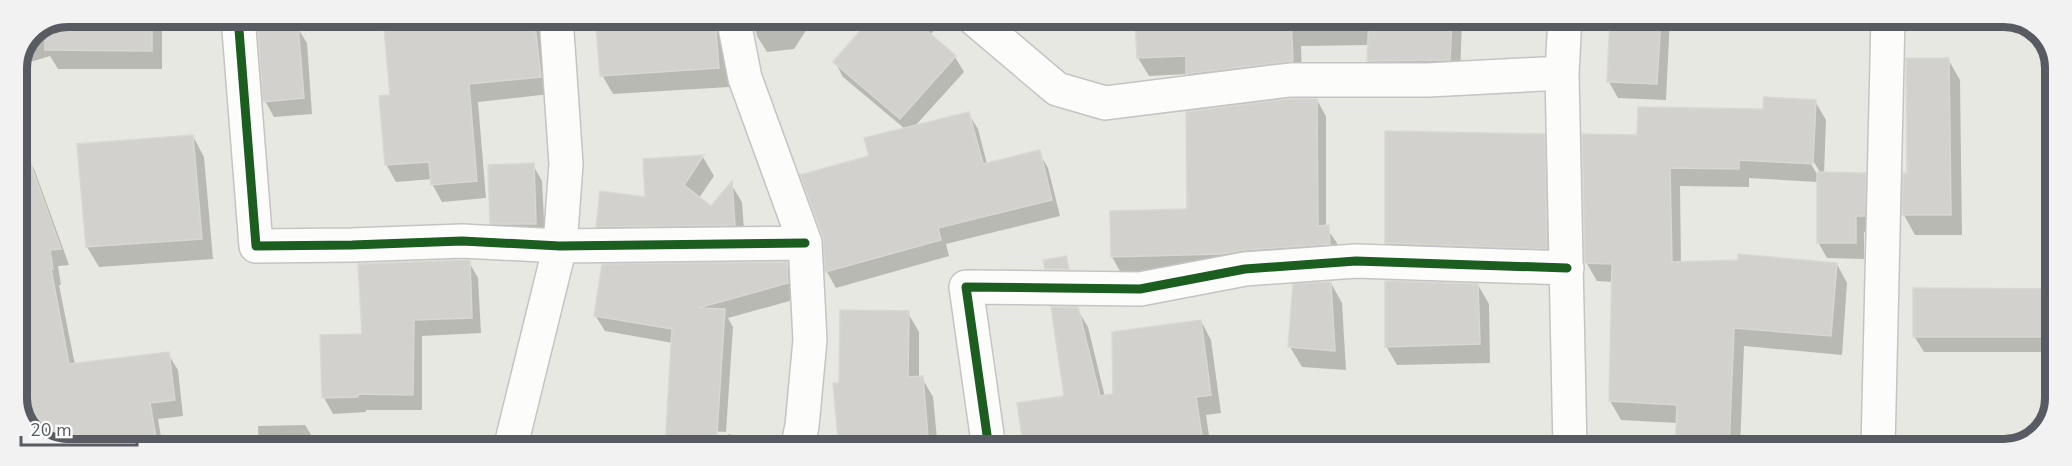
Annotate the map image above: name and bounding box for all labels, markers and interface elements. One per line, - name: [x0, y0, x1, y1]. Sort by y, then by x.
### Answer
- scale bar: [21, 409, 136, 447]
- text: 20 m: [30, 418, 72, 442]

